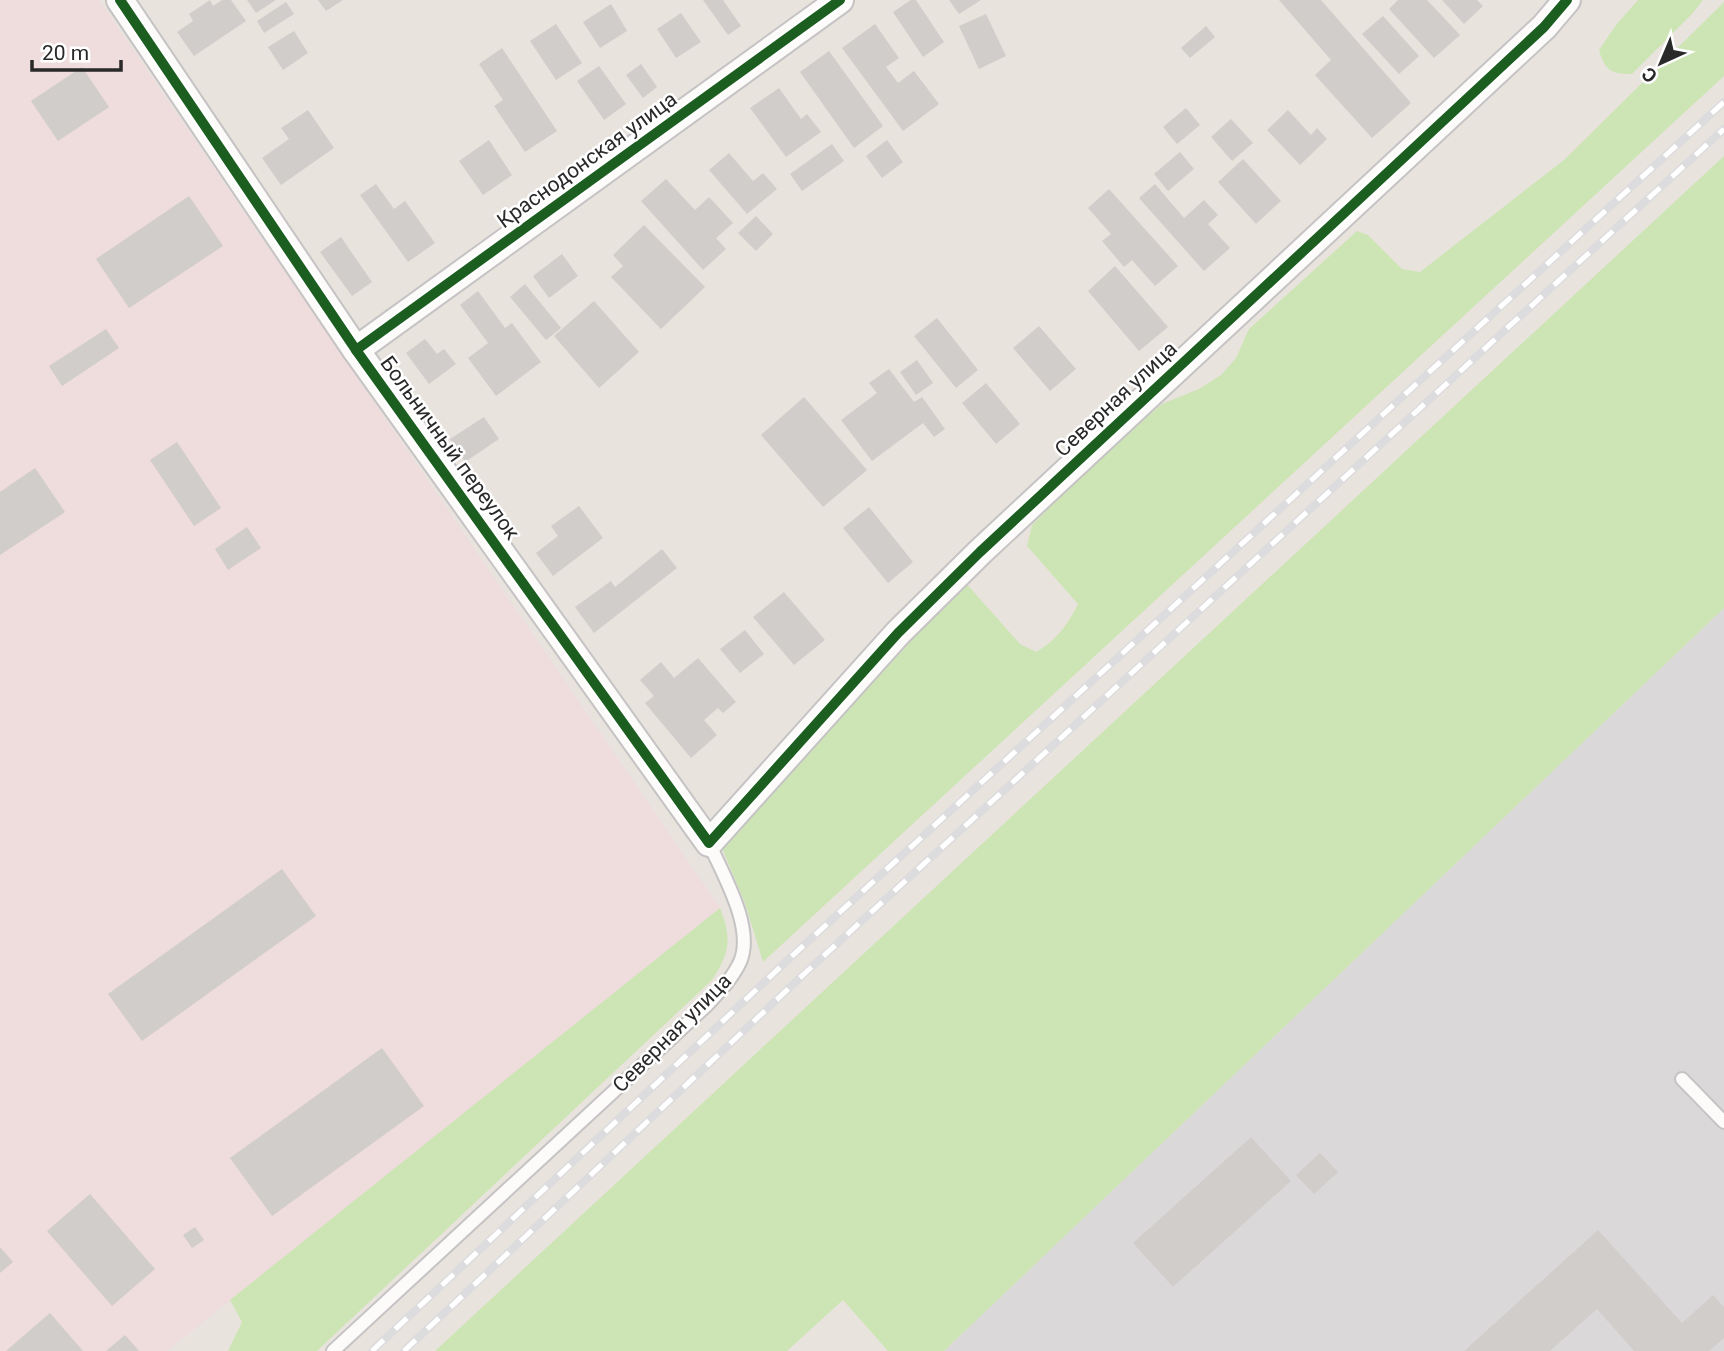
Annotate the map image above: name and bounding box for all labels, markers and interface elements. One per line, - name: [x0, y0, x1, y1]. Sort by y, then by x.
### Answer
- scale bar: [32, 28, 121, 72]
- north arrow: [1626, 28, 1696, 98]
- text: 20 m: [42, 41, 89, 65]
- text: С: [1637, 62, 1662, 87]
- street label: Краснодонская улица: [493, 87, 681, 233]
- street label: Северная улица: [1050, 336, 1182, 462]
- street label: Больничный переулок: [375, 352, 525, 545]
- street label: Северная улица: [608, 969, 736, 1097]

